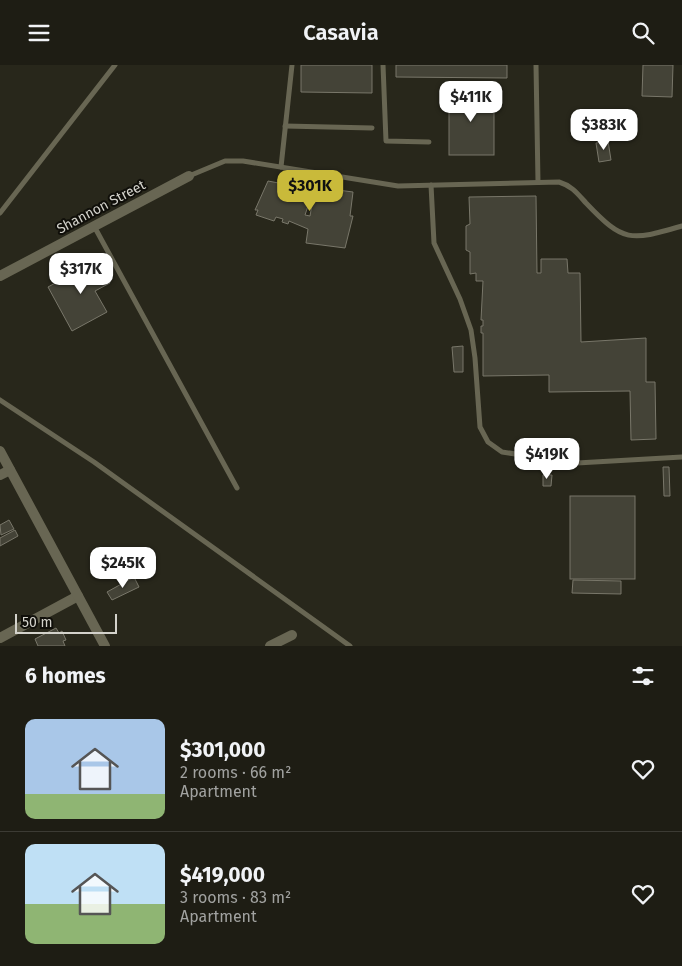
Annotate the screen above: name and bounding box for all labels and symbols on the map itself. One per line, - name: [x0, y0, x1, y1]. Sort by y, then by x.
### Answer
- pin: $411K: [436, 80, 506, 123]
- pin: $383K: [569, 109, 639, 151]
- pin: $301K: [275, 169, 345, 212]
- street label: Shannon Street: [54, 176, 149, 237]
- pin: $317K: [46, 253, 116, 295]
- pin: $419K: [512, 437, 582, 480]
- pin: $245K: [88, 547, 158, 589]
- scale bar: [15, 611, 118, 634]

